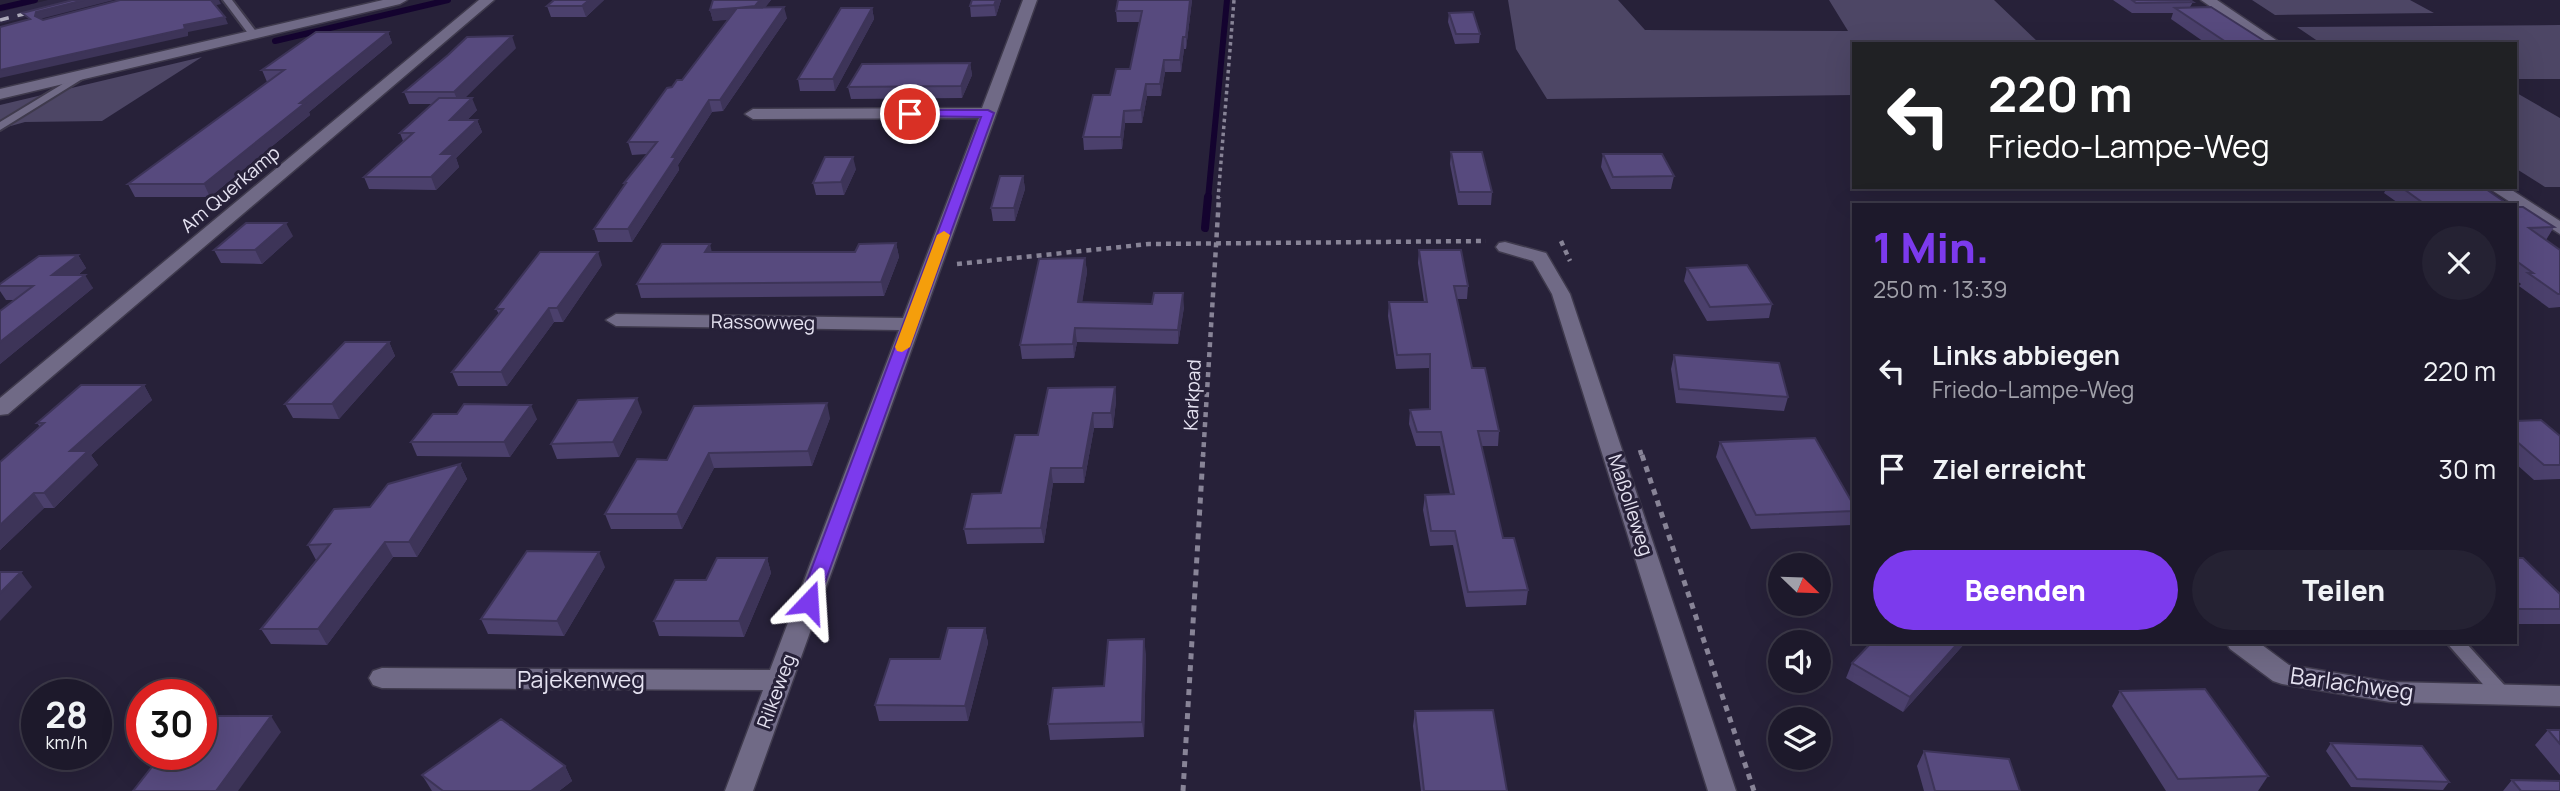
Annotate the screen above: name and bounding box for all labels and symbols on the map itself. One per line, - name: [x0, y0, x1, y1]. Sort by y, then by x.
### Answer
- pin: [880, 84, 940, 144]
- street label: Am Querkamp: [175, 140, 285, 238]
- street label: Rassowweg: [711, 308, 815, 336]
- street label: Karkpad: [1177, 359, 1207, 431]
- street label: Maßolleweg: [1602, 451, 1660, 559]
- north arrow: [1768, 553, 1830, 616]
- position arrow: [772, 565, 846, 639]
- street label: Rilkeweg: [751, 650, 801, 732]
- street label: Barlachweg: [2288, 659, 2416, 707]
- street label: Pajekenweg: [517, 663, 645, 695]
- speed limit sign: 30: [126, 679, 217, 770]

